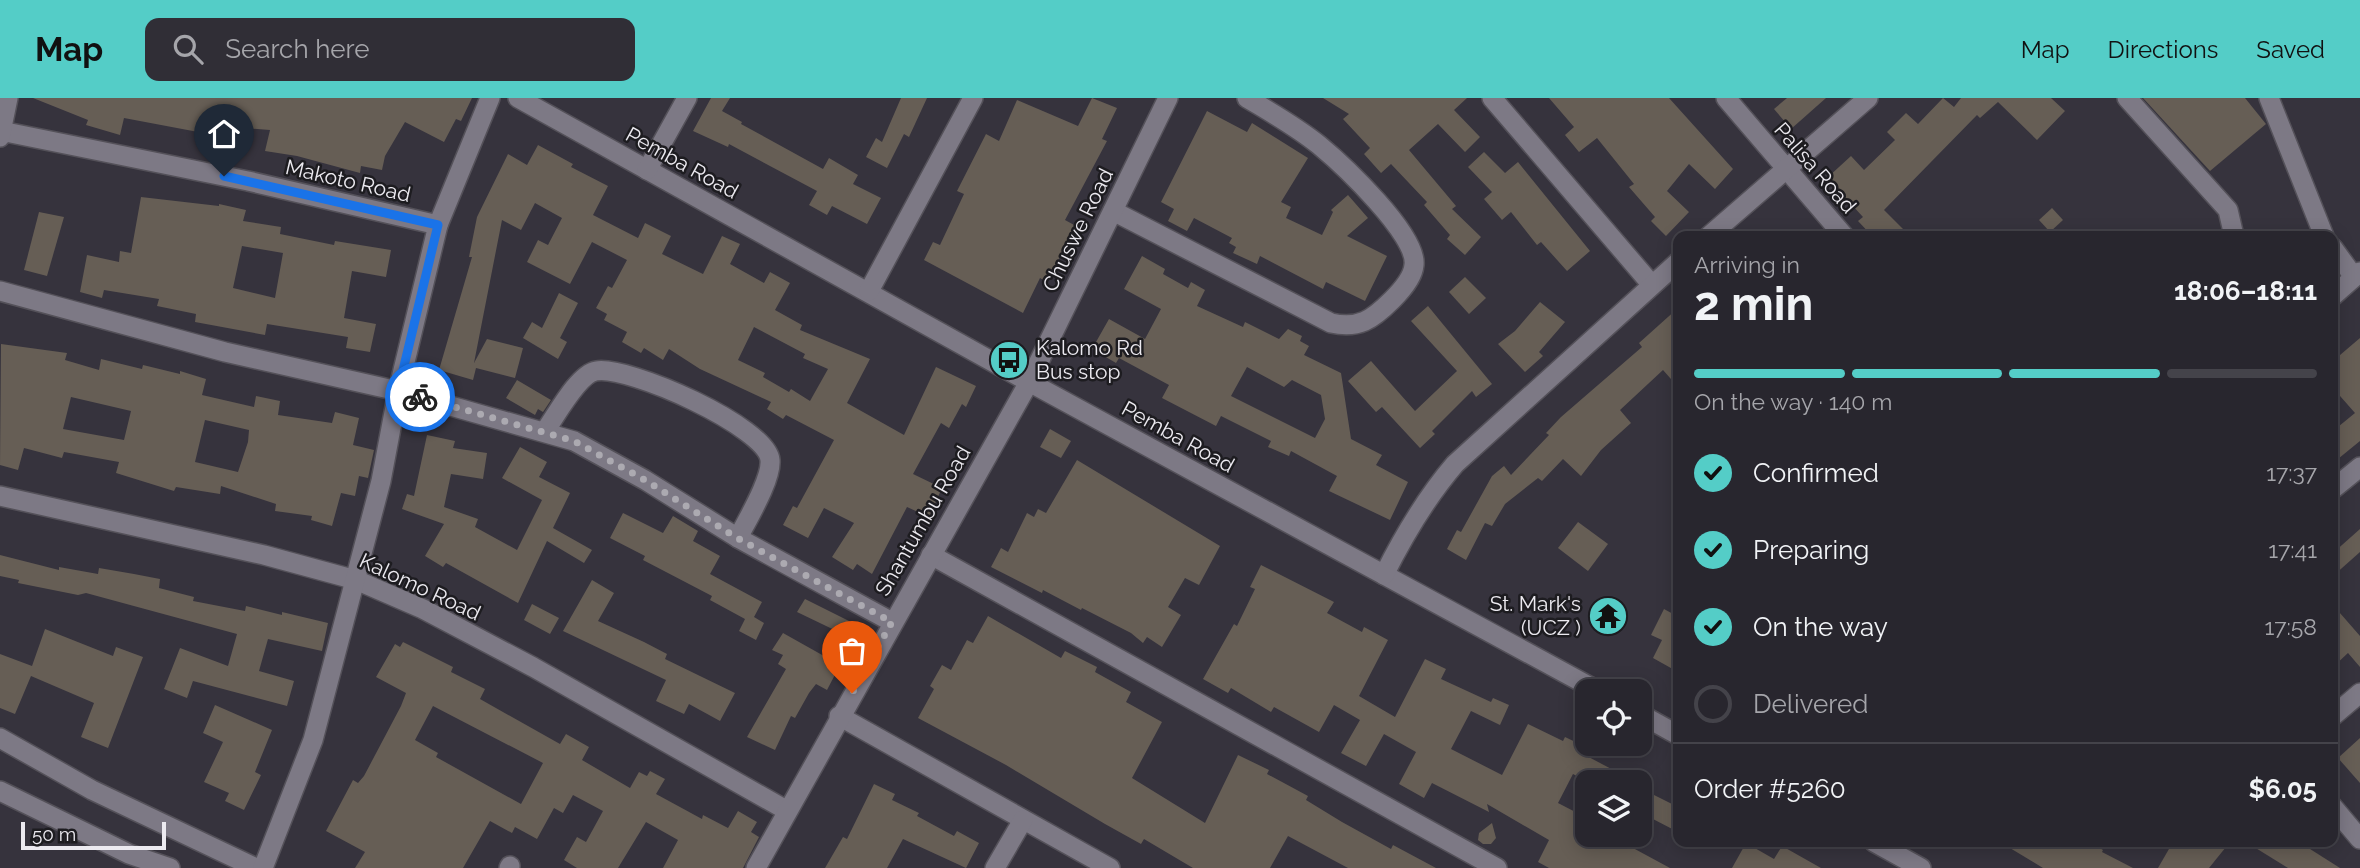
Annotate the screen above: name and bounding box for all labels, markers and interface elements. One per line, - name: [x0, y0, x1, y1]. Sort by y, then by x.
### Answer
- search box: [145, 18, 635, 81]
- text: Map: [35, 30, 103, 69]
- icon: search: [169, 30, 207, 68]
- text: Search here: [225, 34, 370, 64]
- text: Map: [2021, 35, 2070, 64]
- text: Directions: [2108, 35, 2218, 64]
- text: Saved: [2256, 35, 2325, 64]
- pin: [194, 104, 254, 176]
- icon: home: [205, 115, 243, 153]
- street label: Palisa Road: [1769, 117, 1862, 218]
- street label: Pemba Road: [622, 121, 743, 204]
- street label: Makoto Road: [283, 154, 413, 207]
- street label: Chuswe Road: [1037, 164, 1118, 295]
- text: Arriving in: [1694, 251, 1800, 278]
- text: 18:06–18:11: [2174, 276, 2317, 306]
- text: 2 min: [1694, 277, 1813, 331]
- place label: Kalomo Rd Bus stop: [1036, 335, 1143, 384]
- bus stop icon: Kalomo Rd Bus stop: [988, 339, 1030, 381]
- courier: [385, 362, 455, 432]
- icon: bike: [401, 378, 439, 416]
- text: On the way · 140 m: [1694, 388, 1892, 415]
- street label: Pemba Road: [1118, 395, 1239, 478]
- street label: Shantumbu Road: [870, 442, 976, 600]
- icon: check: [1694, 454, 1732, 492]
- text: Confirmed: [1753, 458, 1879, 488]
- text: 17:37: [2266, 459, 2317, 486]
- icon: check: [1694, 531, 1732, 569]
- text: Preparing: [1753, 535, 1869, 565]
- text: 17:41: [2268, 536, 2317, 563]
- street label: Kalomo Road: [356, 548, 485, 625]
- place label: St. Mark's (UCZ ): [1490, 591, 1581, 640]
- temple icon: St. Mark's (UCZ ): [1587, 595, 1629, 637]
- icon: check: [1694, 608, 1732, 646]
- text: On the way: [1753, 612, 1888, 642]
- text: 17:58: [2264, 613, 2317, 640]
- pin: [822, 621, 882, 693]
- icon: bag: [833, 632, 871, 670]
- map controls: [1575, 679, 1652, 847]
- button: locate: [1575, 679, 1652, 756]
- text: Delivered: [1753, 689, 1868, 719]
- button: layers: [1575, 770, 1652, 847]
- text: Order #5260: [1694, 774, 1846, 804]
- text: $6.05: [2249, 774, 2317, 804]
- scale bar: [21, 819, 166, 851]
- text: 50 m: [32, 823, 76, 845]

